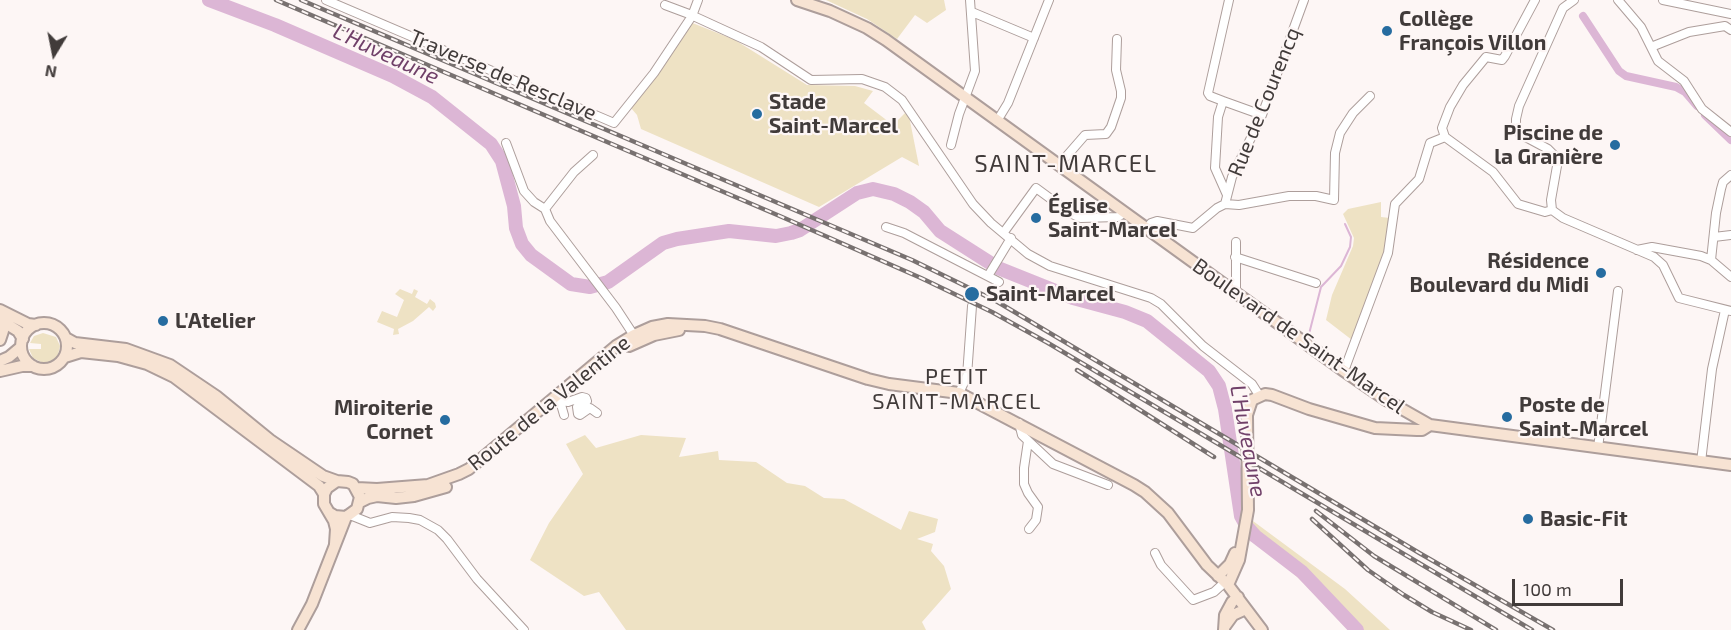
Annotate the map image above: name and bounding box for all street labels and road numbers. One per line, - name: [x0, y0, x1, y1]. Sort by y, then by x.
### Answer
- street label: Traverse de Resclave: [406, 24, 600, 126]
- street label: Rue de Courencq: [1223, 24, 1305, 180]
- street label: Boulevard de Saint-Marcel: [1188, 253, 1410, 419]
- street label: Route de la Valentine: [463, 330, 635, 476]

